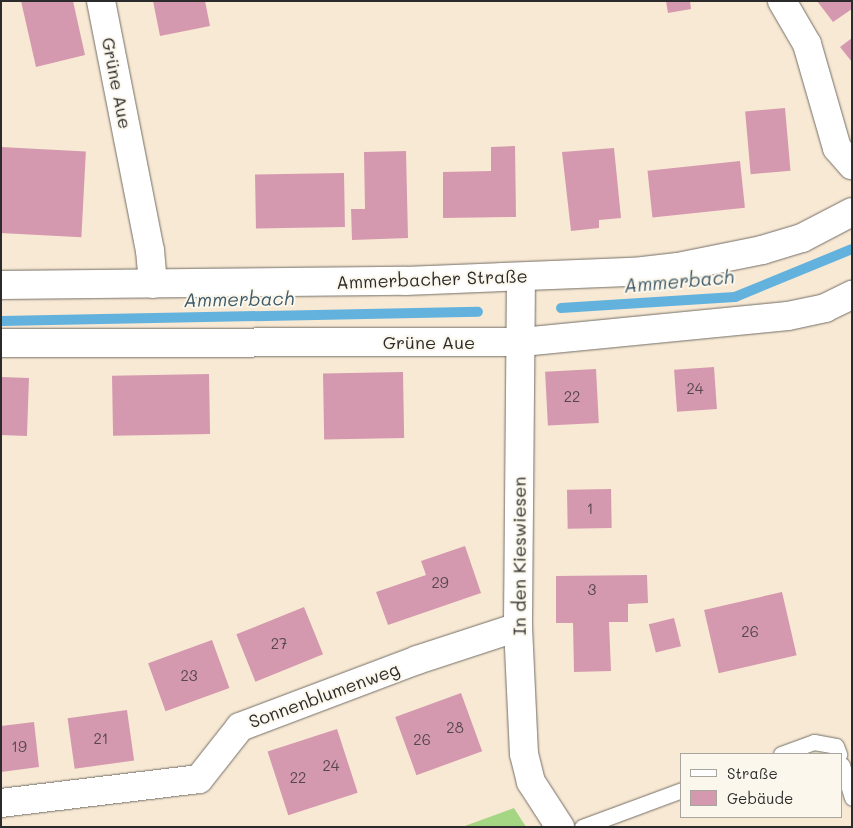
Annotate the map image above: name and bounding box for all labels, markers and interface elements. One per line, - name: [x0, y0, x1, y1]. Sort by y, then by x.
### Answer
- street label: Grüne Aue: [98, 36, 136, 130]
- street label: Ammerbacher Straße: [336, 265, 528, 293]
- water label: Ammerbach: [623, 265, 735, 297]
- water label: Ammerbach: [184, 287, 294, 311]
- street label: Grüne Aue: [383, 331, 475, 353]
- house number: 24: [686, 380, 704, 398]
- house number: 22: [564, 388, 580, 406]
- street label: In den Kieswiesen: [508, 477, 530, 635]
- house number: 1: [587, 500, 593, 518]
- house number: 29: [431, 574, 449, 592]
- house number: 3: [588, 581, 596, 599]
- house number: 26: [741, 623, 759, 641]
- house number: 27: [271, 635, 287, 653]
- street label: Sonnenblumenweg: [246, 658, 402, 732]
- house number: 23: [180, 667, 198, 685]
- house number: 28: [446, 719, 464, 737]
- house number: 21: [93, 730, 109, 748]
- house number: 26: [413, 731, 431, 749]
- house number: 19: [11, 738, 27, 756]
- legend: [680, 753, 843, 818]
- house number: 24: [322, 757, 340, 775]
- text: Straße: [727, 763, 778, 783]
- house number: 22: [290, 769, 306, 787]
- text: Gebäude: [727, 788, 793, 808]

